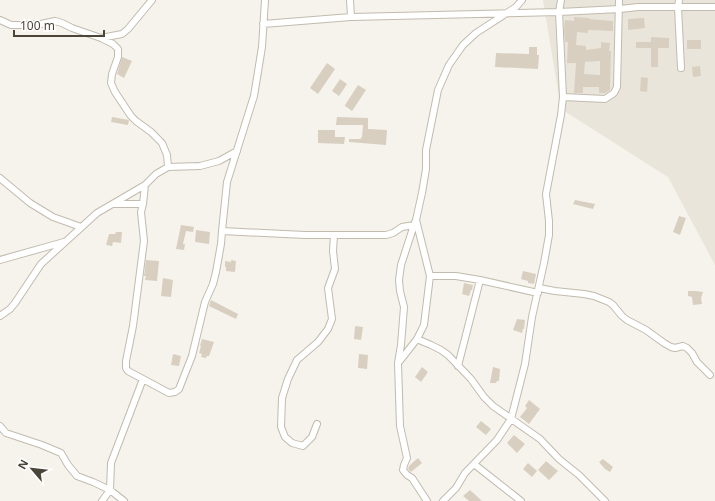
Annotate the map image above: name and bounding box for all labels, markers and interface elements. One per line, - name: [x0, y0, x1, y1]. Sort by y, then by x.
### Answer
- scale bar: [14, 12, 104, 38]
- text: 100 m: [20, 17, 55, 34]
- north arrow: [12, 449, 52, 489]
- text: N: [14, 457, 31, 472]

